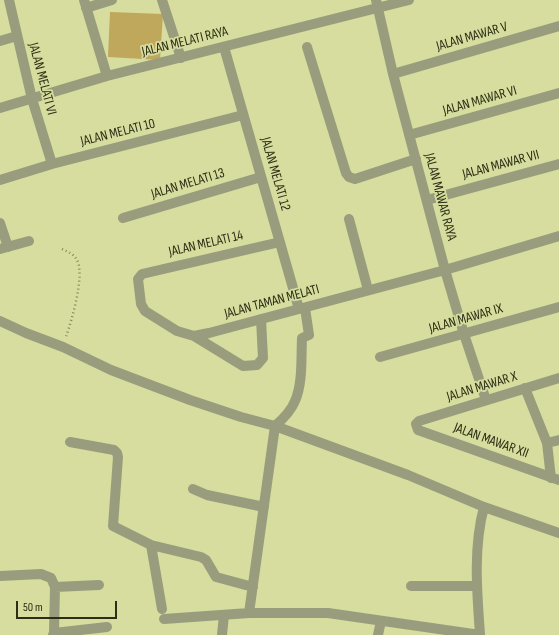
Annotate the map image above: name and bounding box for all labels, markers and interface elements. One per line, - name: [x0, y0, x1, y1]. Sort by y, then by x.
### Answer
- street label: JALAN MAWAR V: [434, 19, 510, 55]
- street label: JALAN MELATI RAYA: [140, 23, 230, 61]
- street label: JALAN MELATI VI: [24, 41, 60, 117]
- street label: JALAN MAWAR VI: [441, 82, 519, 120]
- street label: JALAN MELATI 10: [79, 116, 157, 150]
- street label: JALAN MELATI 12: [256, 135, 294, 213]
- street label: JALAN MAWAR VII: [461, 147, 541, 183]
- street label: JALAN MAWAR RAYA: [420, 151, 460, 243]
- street label: JALAN MELATI 13: [149, 165, 227, 203]
- street label: JALAN MELATI 14: [167, 227, 245, 261]
- street label: JALAN TAMAN MELATI: [223, 281, 321, 323]
- street label: JALAN MAWAR IX: [427, 300, 505, 338]
- street label: JALAN MAWAR X: [445, 368, 519, 406]
- street label: JALAN MAWAR XII: [451, 420, 531, 462]
- scale bar: [18, 593, 119, 619]
- text: 50 m: [23, 600, 43, 615]

